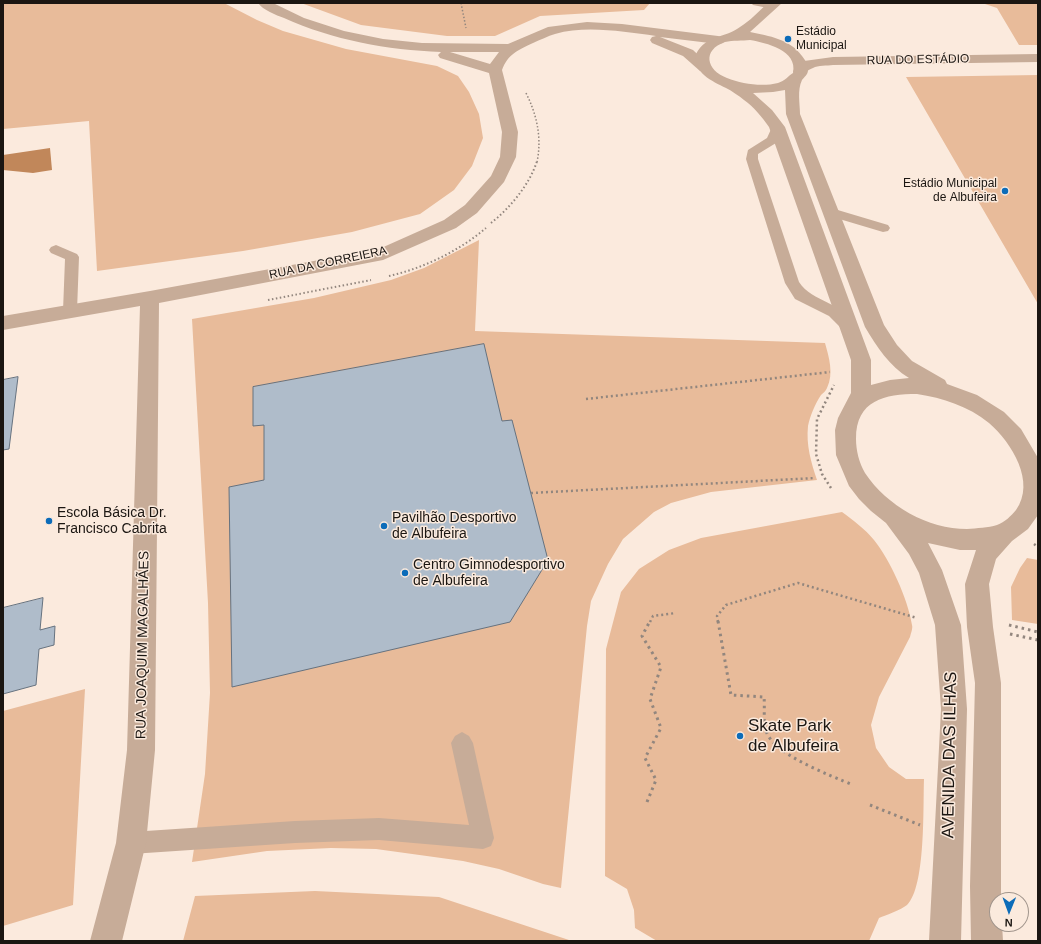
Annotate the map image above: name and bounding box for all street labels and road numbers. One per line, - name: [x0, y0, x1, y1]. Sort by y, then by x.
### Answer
- street label: RUA DO ESTÁDIO: [867, 52, 969, 68]
- street label: RUA DA CORREIERA: [268, 243, 388, 283]
- street label: RUA JOAQUIM MAGALHÃES: [133, 551, 153, 739]
- street label: AVENIDA DAS ILHAS: [938, 671, 962, 839]

